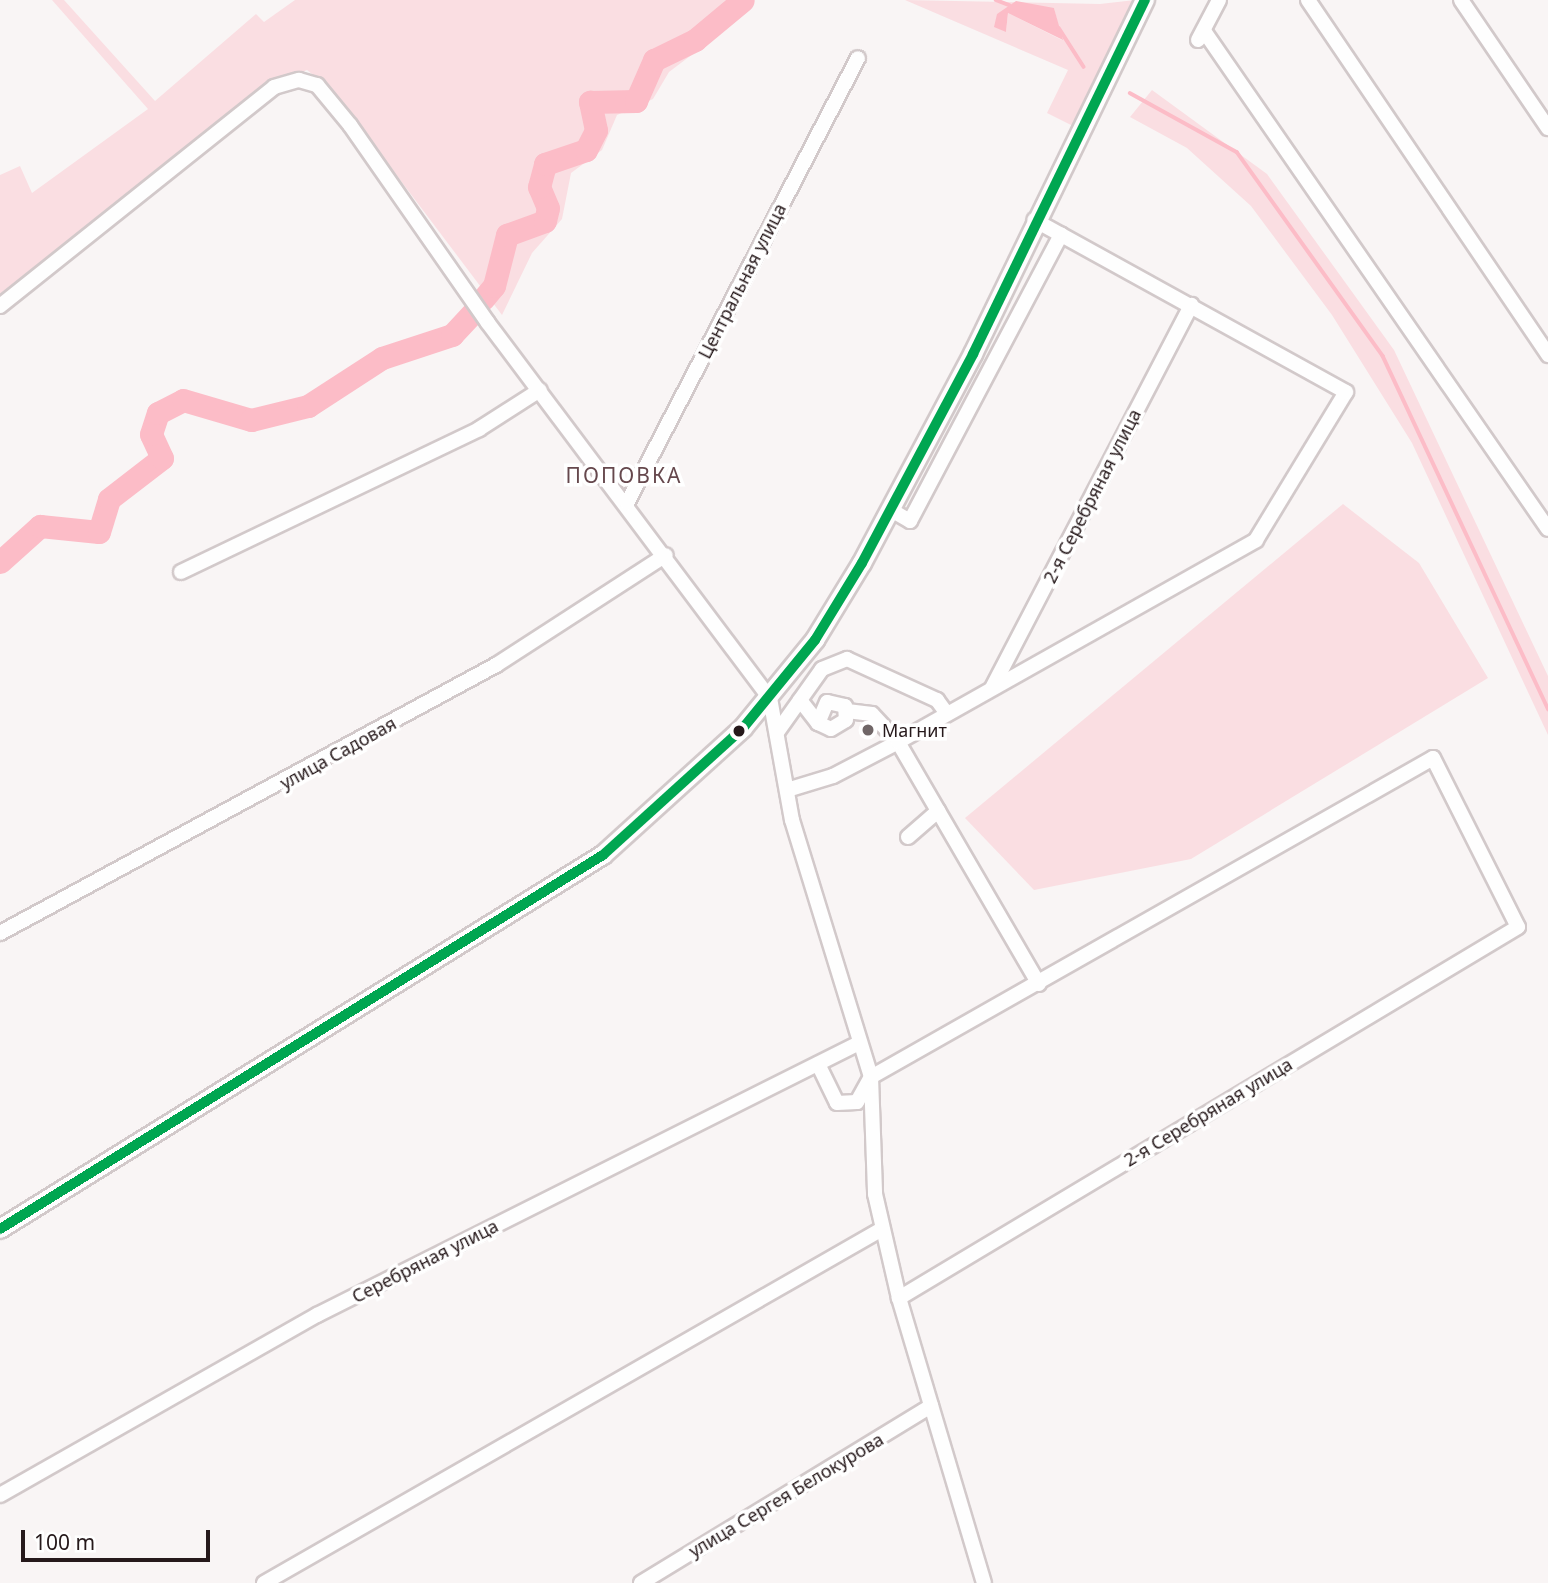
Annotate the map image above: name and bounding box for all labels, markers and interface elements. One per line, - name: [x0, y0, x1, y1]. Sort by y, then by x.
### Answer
- street label: Центральная улица: [694, 200, 790, 362]
- street label: 2-я Серебряная улица: [1039, 405, 1145, 587]
- district label: ПОПОВКА: [566, 462, 682, 488]
- street label: улица Садовая: [276, 712, 400, 794]
- place label: Магнит: [882, 719, 947, 741]
- marker: Магнит: [860, 722, 876, 738]
- unlabelled marker: [732, 724, 746, 738]
- street label: 2-я Серебряная улица: [1120, 1053, 1296, 1171]
- street label: Серебряная улица: [348, 1215, 502, 1307]
- street label: улица Сергея Белокурова: [685, 1428, 887, 1562]
- scale bar: [24, 1516, 214, 1560]
- text: 100 m: [34, 1528, 95, 1556]

